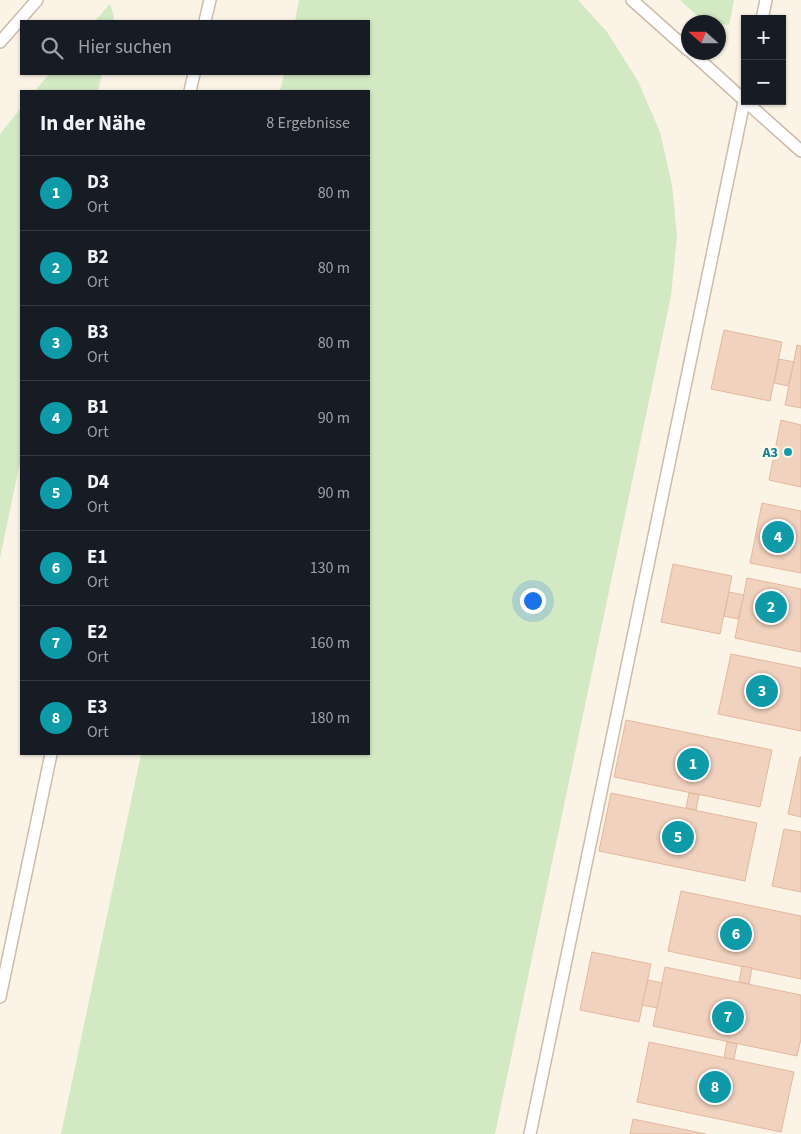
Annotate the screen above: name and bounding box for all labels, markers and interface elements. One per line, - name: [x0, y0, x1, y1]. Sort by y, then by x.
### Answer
- north arrow: [681, 15, 726, 60]
- map controls: [741, 15, 786, 105]
- button: +: [741, 15, 786, 60]
- search box: [20, 20, 370, 75]
- icon: search: [38, 34, 66, 62]
- text: Hier suchen: [78, 34, 172, 61]
- button: −: [741, 60, 786, 105]
- text: In der Nähe: [40, 108, 146, 138]
- text: 8 Ergebnisse: [266, 112, 350, 134]
- text: D3: [87, 169, 109, 196]
- text: 1: [52, 182, 60, 204]
- text: 80 m: [318, 182, 350, 204]
- text: Ort: [87, 196, 109, 218]
- text: B2: [87, 244, 109, 271]
- text: 2: [52, 257, 60, 279]
- text: 80 m: [318, 257, 350, 279]
- text: Ort: [87, 271, 109, 293]
- text: B3: [87, 319, 109, 346]
- text: 3: [52, 332, 60, 354]
- text: 80 m: [318, 332, 350, 354]
- text: Ort: [87, 346, 109, 368]
- text: B1: [87, 394, 109, 421]
- text: 4: [52, 407, 60, 429]
- text: 90 m: [318, 407, 350, 429]
- text: Ort: [87, 421, 109, 443]
- place label: A3: [762, 443, 778, 463]
- marker: A3: [782, 446, 794, 458]
- text: D4: [87, 469, 109, 496]
- text: 5: [52, 482, 60, 504]
- text: 90 m: [318, 482, 350, 504]
- text: Ort: [87, 496, 109, 518]
- pin: 4: [762, 518, 794, 556]
- text: E1: [87, 544, 107, 571]
- text: 6: [52, 557, 60, 579]
- text: 130 m: [310, 557, 350, 579]
- text: Ort: [87, 571, 109, 593]
- your location: [520, 588, 546, 614]
- pin: 2: [755, 588, 787, 626]
- text: E2: [87, 619, 107, 646]
- text: 7: [52, 632, 60, 654]
- text: 160 m: [310, 632, 350, 654]
- text: Ort: [87, 646, 109, 668]
- pin: 3: [746, 672, 778, 710]
- text: E3: [87, 694, 107, 721]
- text: 8: [52, 707, 60, 729]
- text: 180 m: [310, 707, 350, 729]
- text: Ort: [87, 721, 109, 743]
- pin: 1: [677, 745, 709, 783]
- pin: 5: [662, 818, 694, 856]
- pin: 6: [720, 915, 752, 953]
- pin: 7: [712, 998, 744, 1036]
- pin: 8: [699, 1068, 731, 1106]

